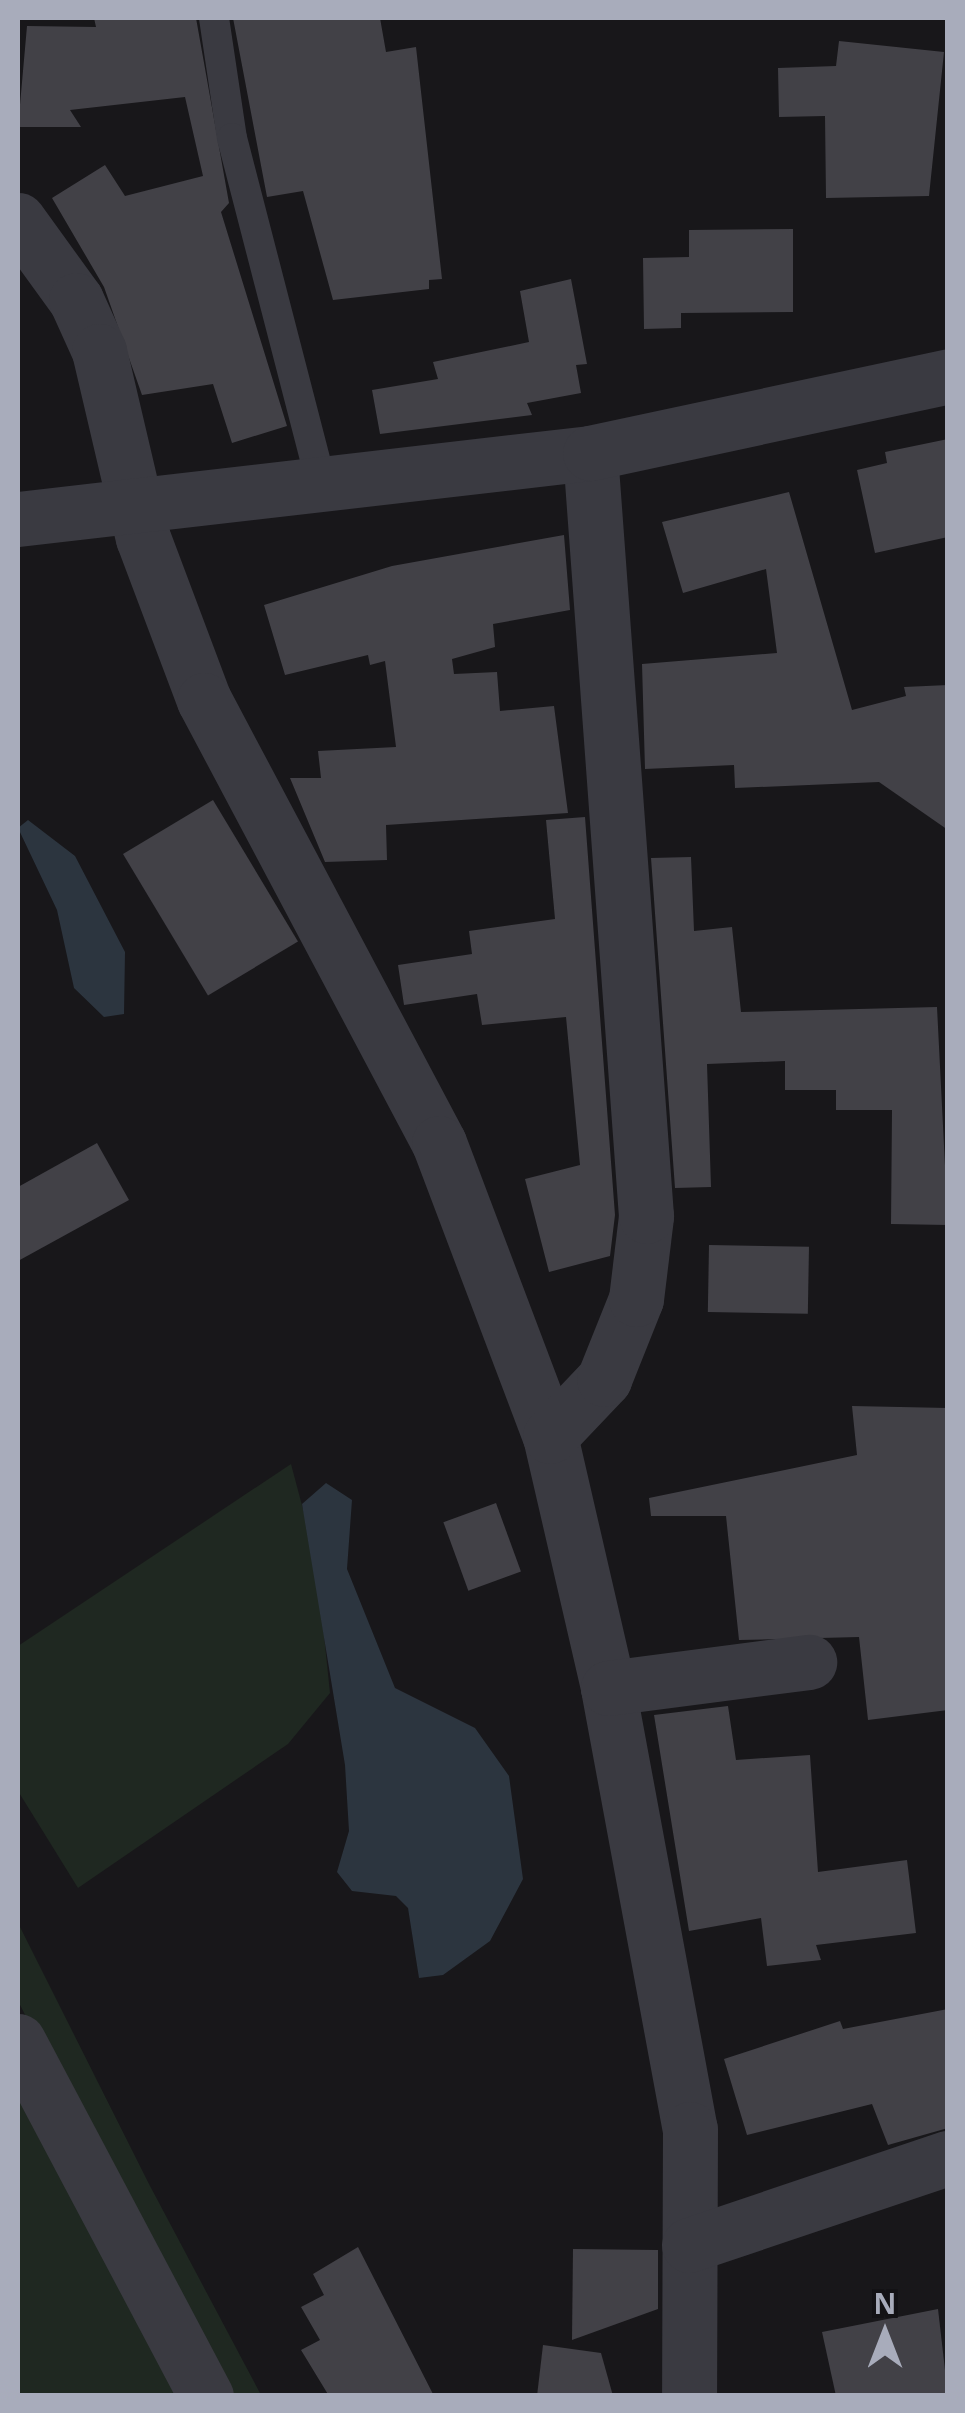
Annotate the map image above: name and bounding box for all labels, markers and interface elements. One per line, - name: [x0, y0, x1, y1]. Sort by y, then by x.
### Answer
- north arrow: [835, 2283, 935, 2383]
- text: N: [874, 2284, 896, 2322]

